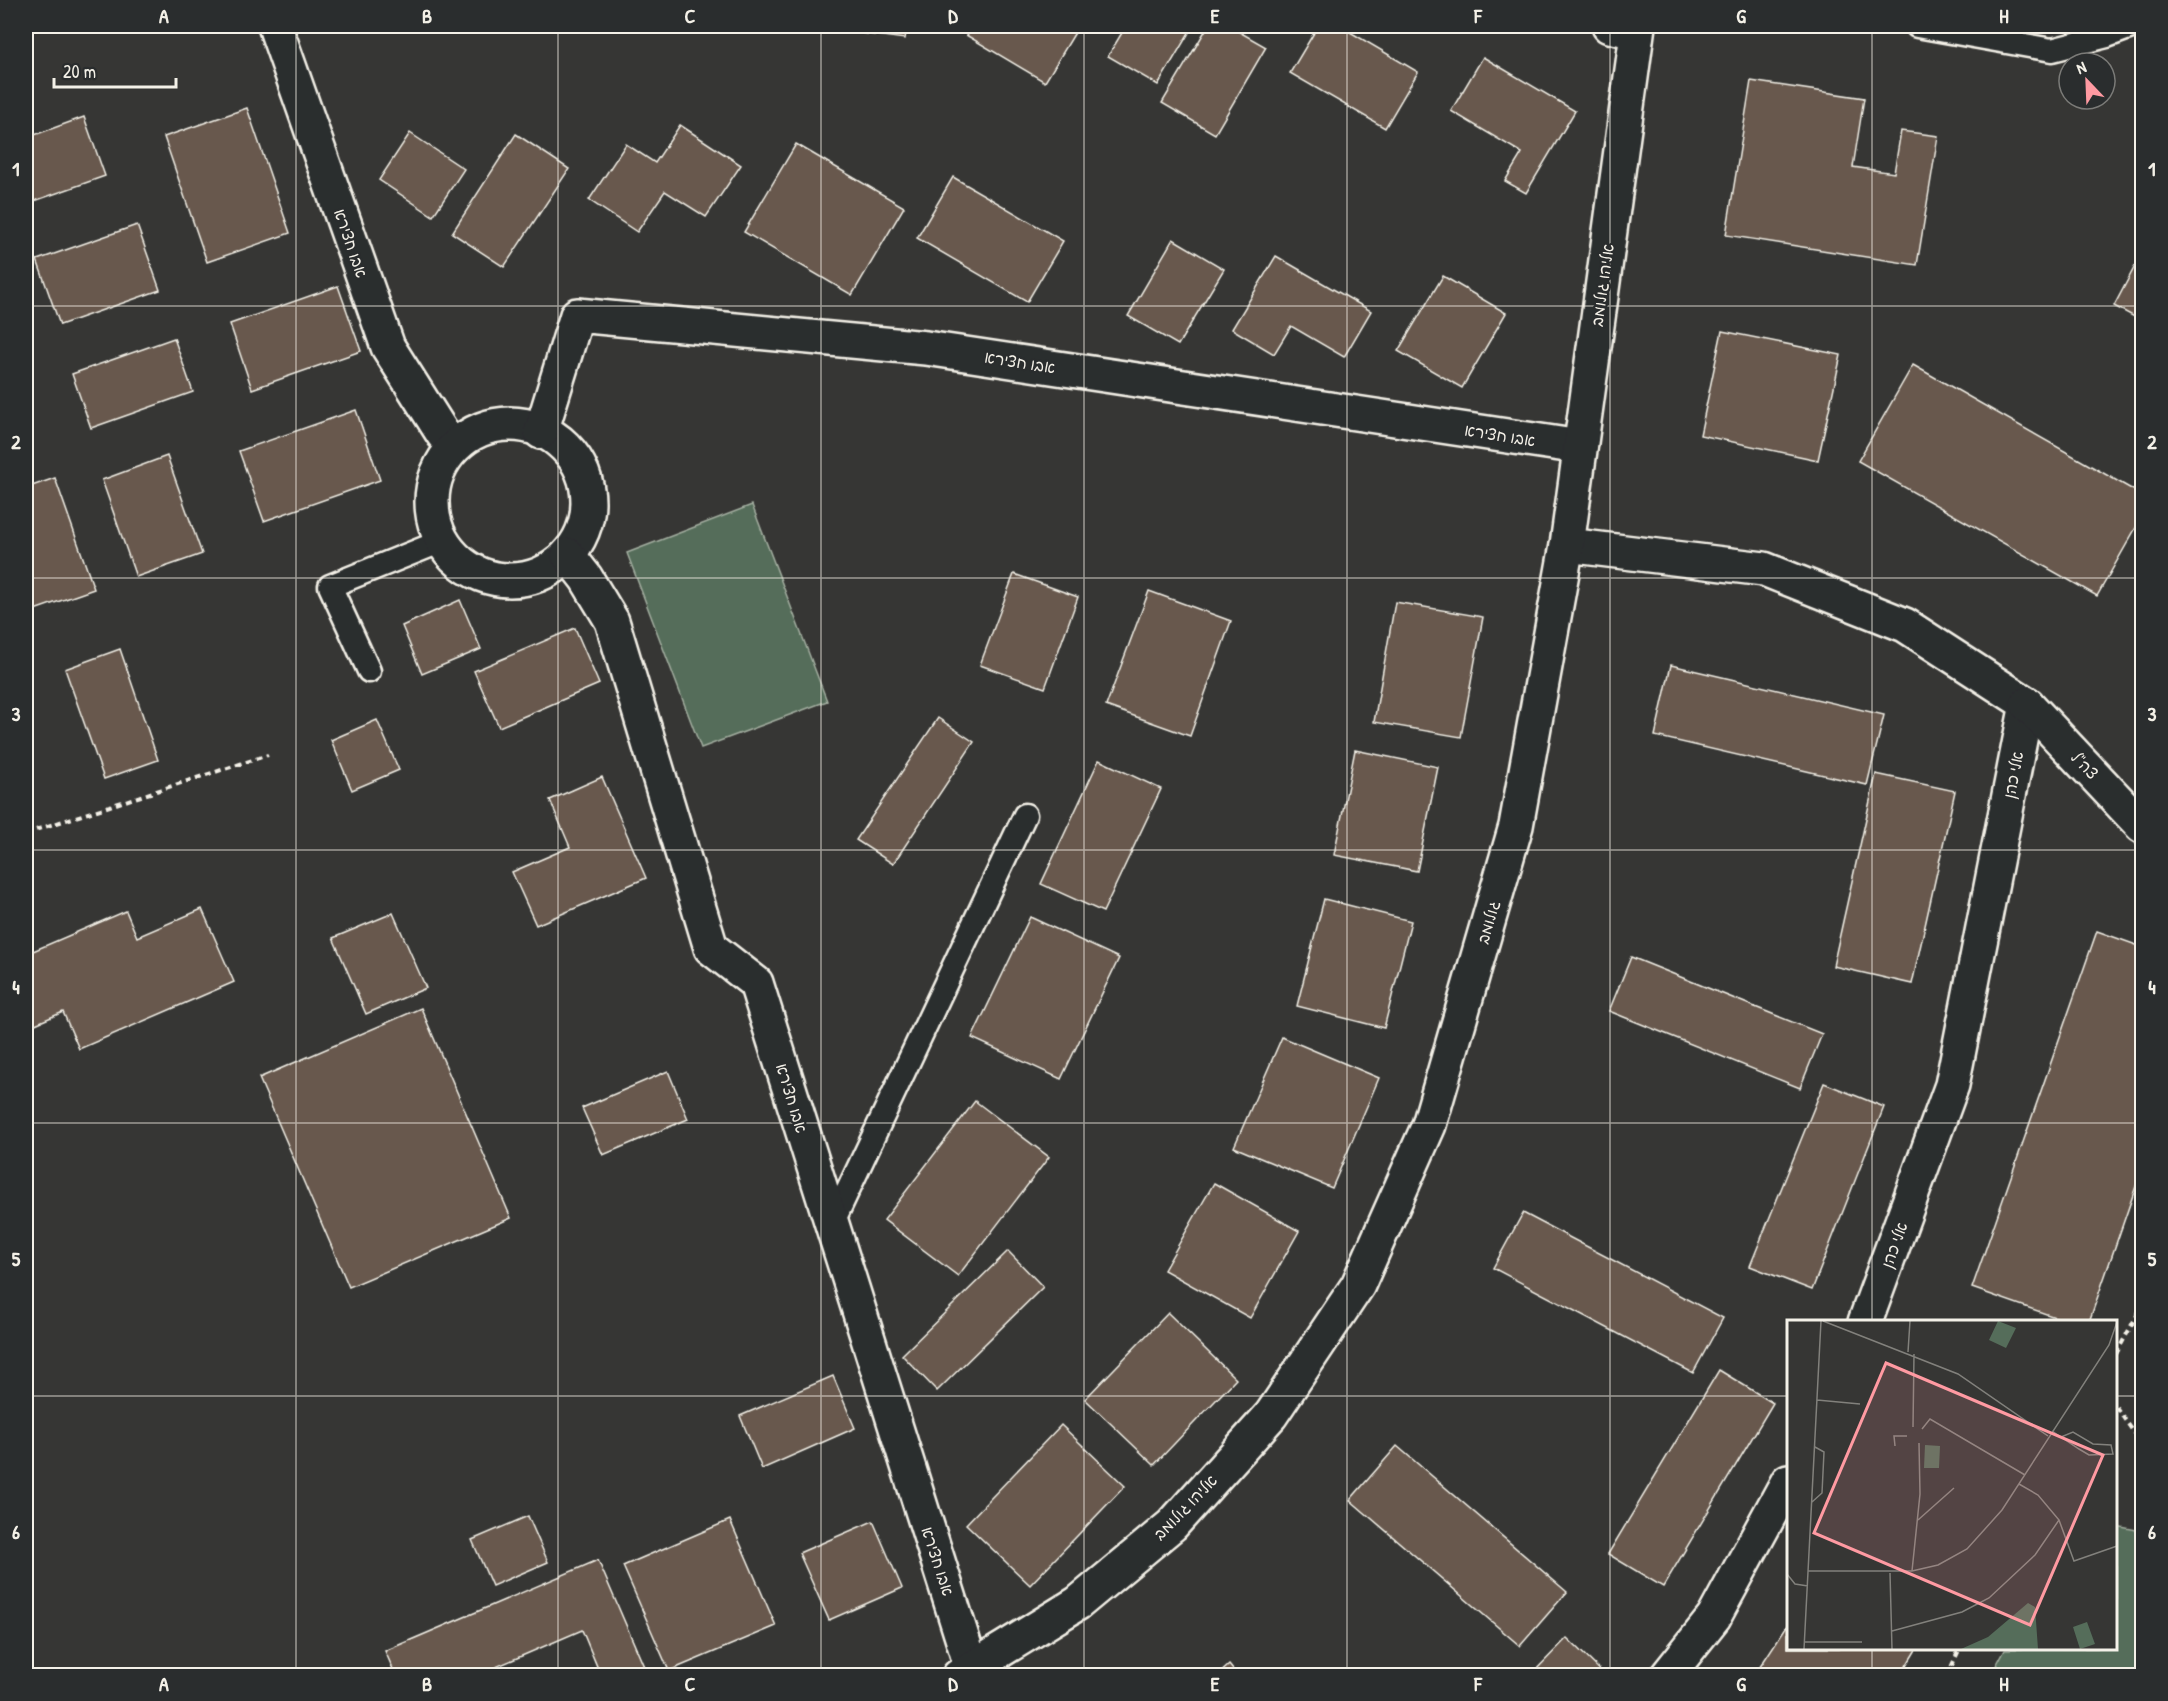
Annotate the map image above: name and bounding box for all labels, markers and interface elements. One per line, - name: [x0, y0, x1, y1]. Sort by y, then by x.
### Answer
- text: A: [159, 2, 169, 29]
- text: B: [422, 2, 432, 29]
- text: C: [685, 2, 696, 29]
- text: D: [948, 2, 958, 29]
- text: E: [1211, 2, 1220, 29]
- text: F: [1473, 2, 1483, 29]
- text: G: [1736, 2, 1746, 29]
- text: H: [1999, 2, 2009, 29]
- scale bar: [54, 51, 176, 89]
- north arrow: [2057, 51, 2117, 111]
- text: N: [2073, 55, 2090, 79]
- text: 20 m: [63, 59, 96, 84]
- text: 1: [12, 155, 20, 182]
- text: 1: [2148, 155, 2156, 182]
- street label: אבו חצירא: [329, 206, 373, 280]
- street label: אליהו גולומב: [1585, 242, 1619, 328]
- street label: אבו חצירא: [983, 346, 1057, 378]
- street label: אבו חצירא: [1463, 419, 1537, 451]
- text: 2: [11, 428, 21, 455]
- text: 2: [2147, 428, 2157, 455]
- text: 3: [12, 700, 21, 727]
- text: 3: [2148, 700, 2157, 727]
- street label: צה"ל: [2066, 746, 2104, 784]
- street label: אלי כהן: [1998, 749, 2028, 800]
- street label: גולומב: [1471, 898, 1505, 946]
- text: 4: [12, 973, 20, 1000]
- text: 4: [2148, 973, 2156, 1000]
- street label: אבו חצירא: [771, 1061, 813, 1135]
- street label: אלי כהן: [1876, 1219, 1913, 1271]
- text: 5: [12, 1245, 21, 1272]
- text: 5: [2148, 1245, 2157, 1272]
- inset map: [1787, 1320, 2117, 1650]
- street label: אליהו גולומב: [1148, 1469, 1222, 1545]
- text: 6: [12, 1518, 20, 1545]
- text: 6: [2148, 1518, 2156, 1545]
- street label: אבו חצירא: [917, 1524, 960, 1598]
- text: A: [159, 1670, 169, 1697]
- text: B: [422, 1670, 432, 1697]
- text: C: [685, 1670, 696, 1697]
- text: D: [948, 1670, 958, 1697]
- text: E: [1211, 1670, 1220, 1697]
- text: F: [1473, 1670, 1483, 1697]
- text: G: [1736, 1670, 1746, 1697]
- text: H: [1999, 1670, 2009, 1697]

